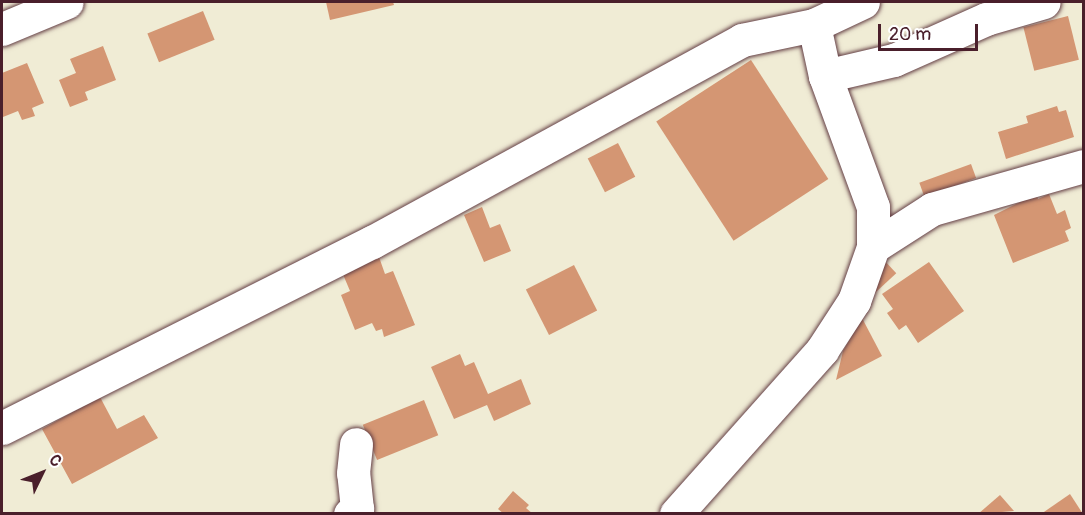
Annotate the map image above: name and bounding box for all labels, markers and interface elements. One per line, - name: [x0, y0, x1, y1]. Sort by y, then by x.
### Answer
- scale bar: [881, 12, 982, 50]
- text: 20 m: [889, 23, 931, 46]
- north arrow: [12, 443, 72, 503]
- text: С: [44, 450, 66, 471]

